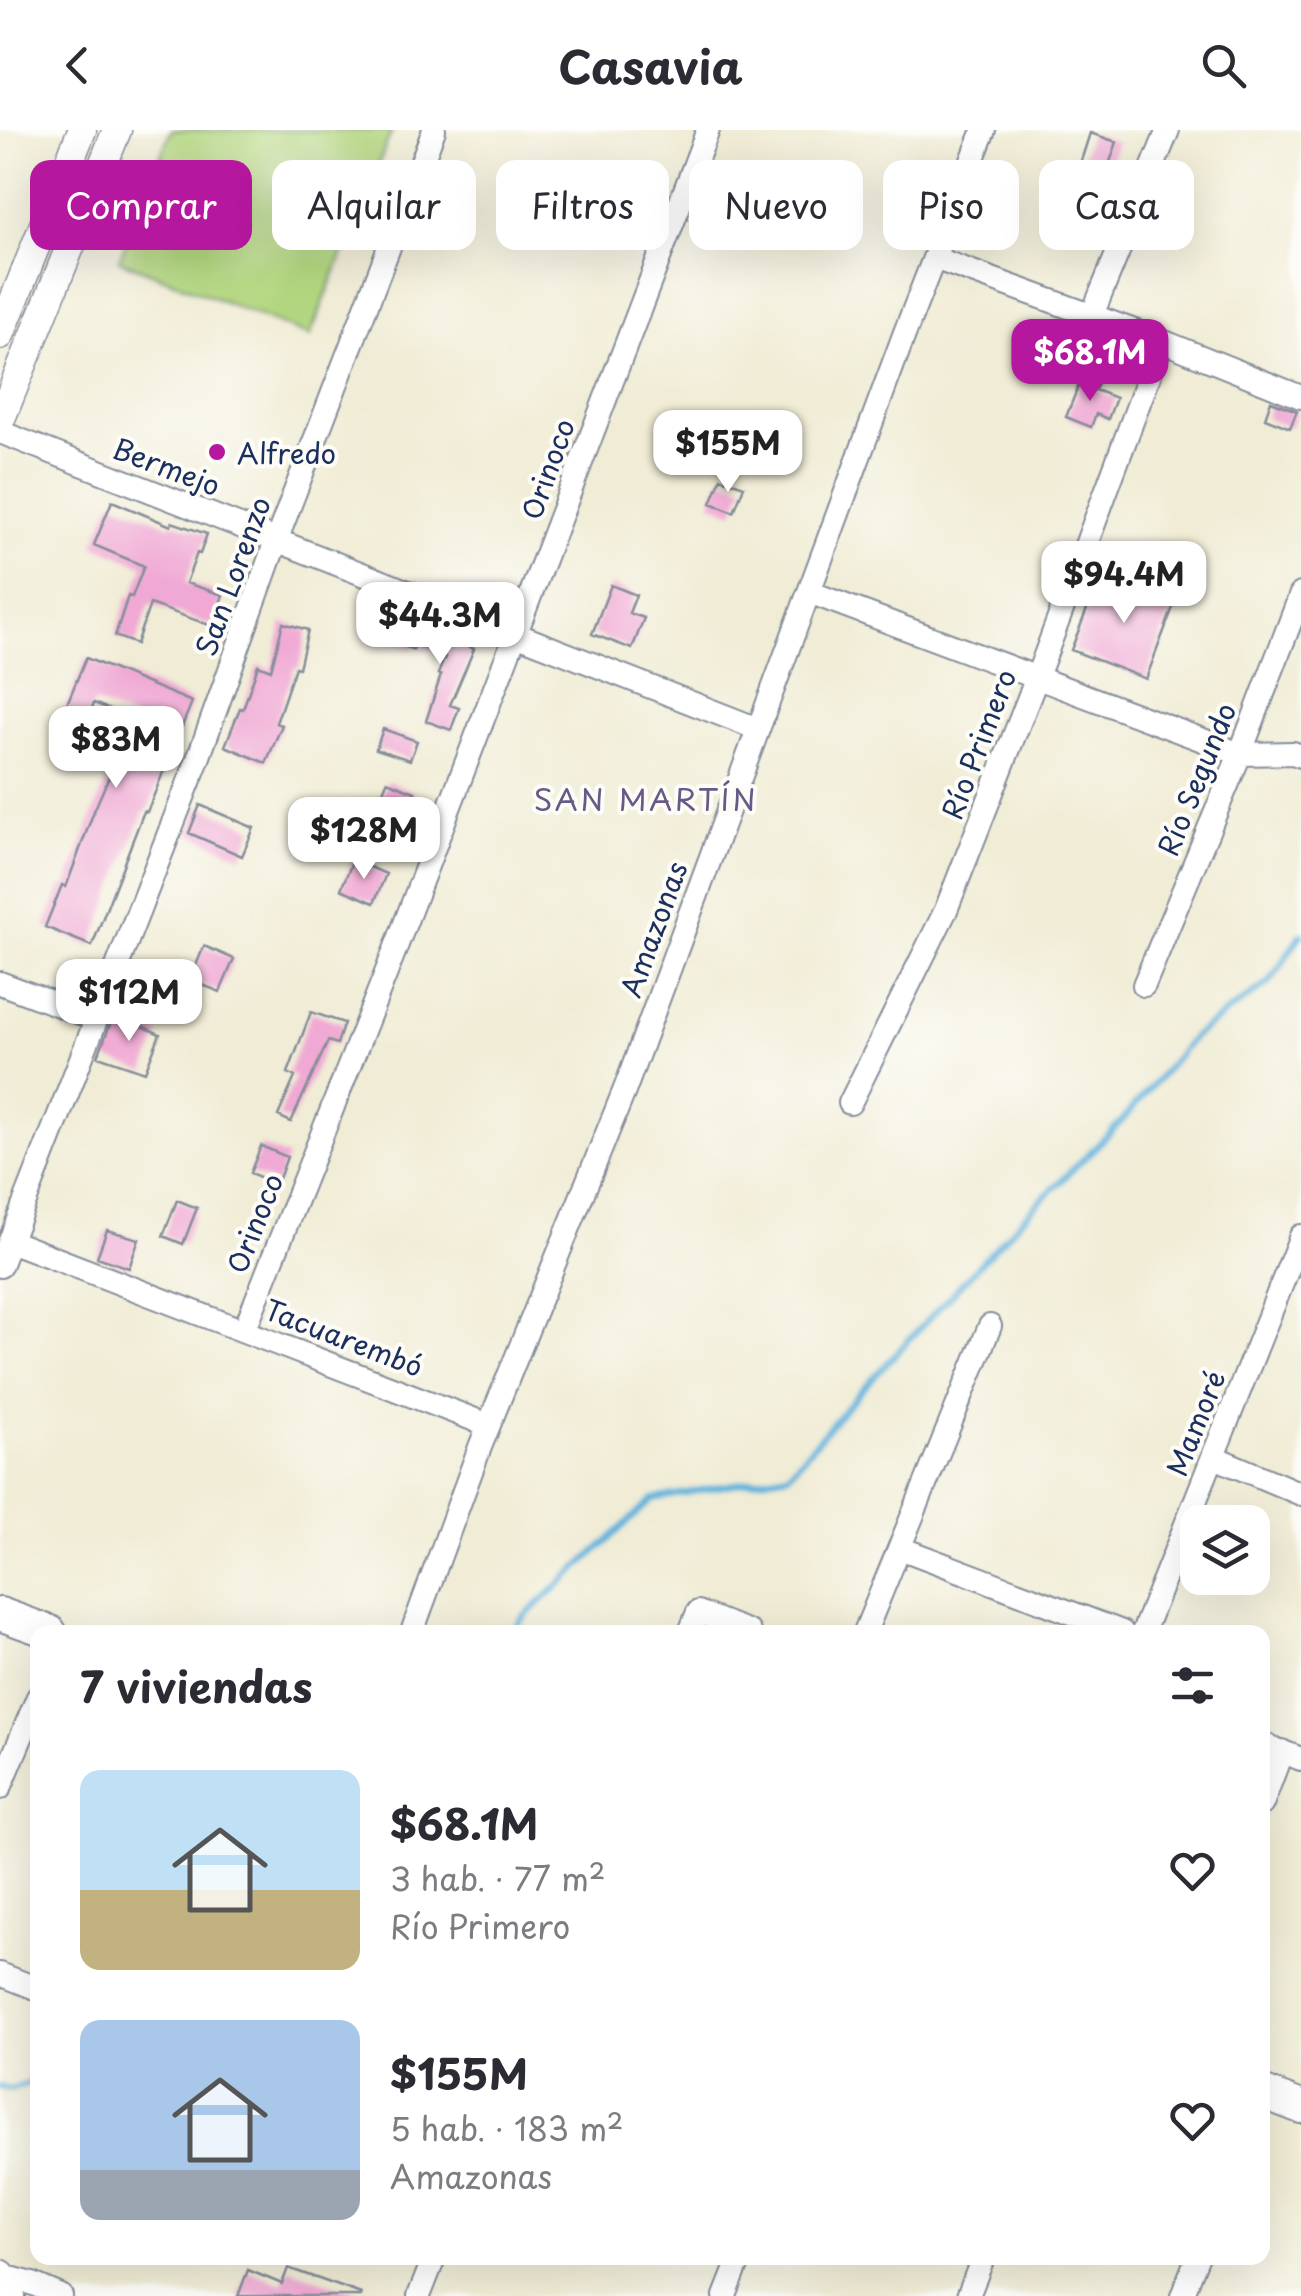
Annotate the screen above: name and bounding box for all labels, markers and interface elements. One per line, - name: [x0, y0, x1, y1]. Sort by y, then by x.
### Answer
- text: Casavia: [558, 31, 743, 99]
- icon: back: [50, 38, 105, 93]
- icon: search: [1196, 38, 1251, 93]
- chip: Comprar: [30, 160, 252, 250]
- chip: Alquilar: [272, 160, 476, 250]
- chip: Filtros: [496, 160, 669, 250]
- chip: Nuevo: [689, 160, 863, 250]
- chip: Piso: [883, 160, 1019, 250]
- chip: Casa: [1039, 160, 1194, 250]
- pin: $68.1M: [1009, 319, 1171, 404]
- text: $68.1M: [1033, 327, 1147, 375]
- pin: $155M: [658, 410, 798, 495]
- street label: Orinoco: [509, 412, 585, 526]
- text: $155M: [675, 418, 781, 466]
- street label: Bermejo: [107, 426, 227, 506]
- place label: Alfredo: [237, 431, 336, 474]
- marker: Alfredo: [206, 441, 228, 463]
- street label: San Lorenzo: [183, 490, 281, 662]
- pin: $94.4M: [1043, 541, 1205, 626]
- text: $94.4M: [1063, 549, 1185, 597]
- pin: $44.3M: [359, 582, 521, 667]
- text: $44.3M: [378, 590, 502, 638]
- street label: Río Primero: [930, 663, 1026, 825]
- street label: Río Segundo: [1146, 696, 1246, 862]
- pin: $83M: [57, 706, 175, 791]
- text: $83M: [71, 714, 161, 762]
- district label: SAN MARTÍN: [534, 776, 758, 821]
- pin: $128M: [294, 797, 434, 882]
- text: $128M: [310, 805, 418, 853]
- street label: Amazonas: [609, 855, 697, 1003]
- pin: $112M: [59, 959, 199, 1044]
- text: $112M: [78, 967, 180, 1015]
- street label: Orinoco: [214, 1166, 294, 1280]
- street label: Tacuarembó: [259, 1287, 429, 1387]
- street label: Mamoré: [1154, 1364, 1236, 1482]
- map controls: [1180, 1505, 1270, 1595]
- button: layers: [1180, 1505, 1270, 1595]
- text: 7 viviendas: [80, 1654, 313, 1717]
- icon: filters: [1165, 1658, 1220, 1713]
- text: $68.1M: [390, 1791, 539, 1854]
- icon: home: [160, 1810, 280, 1930]
- icon: heart: [1165, 1843, 1220, 1898]
- text: 3 hab. · 77 m²: [390, 1854, 605, 1902]
- text: Río Primero: [390, 1902, 570, 1950]
- text: $155M: [390, 2041, 528, 2104]
- icon: home: [160, 2060, 280, 2180]
- icon: heart: [1165, 2093, 1220, 2148]
- text: 5 hab. · 183 m²: [390, 2104, 624, 2152]
- text: Amazonas: [390, 2152, 552, 2200]

